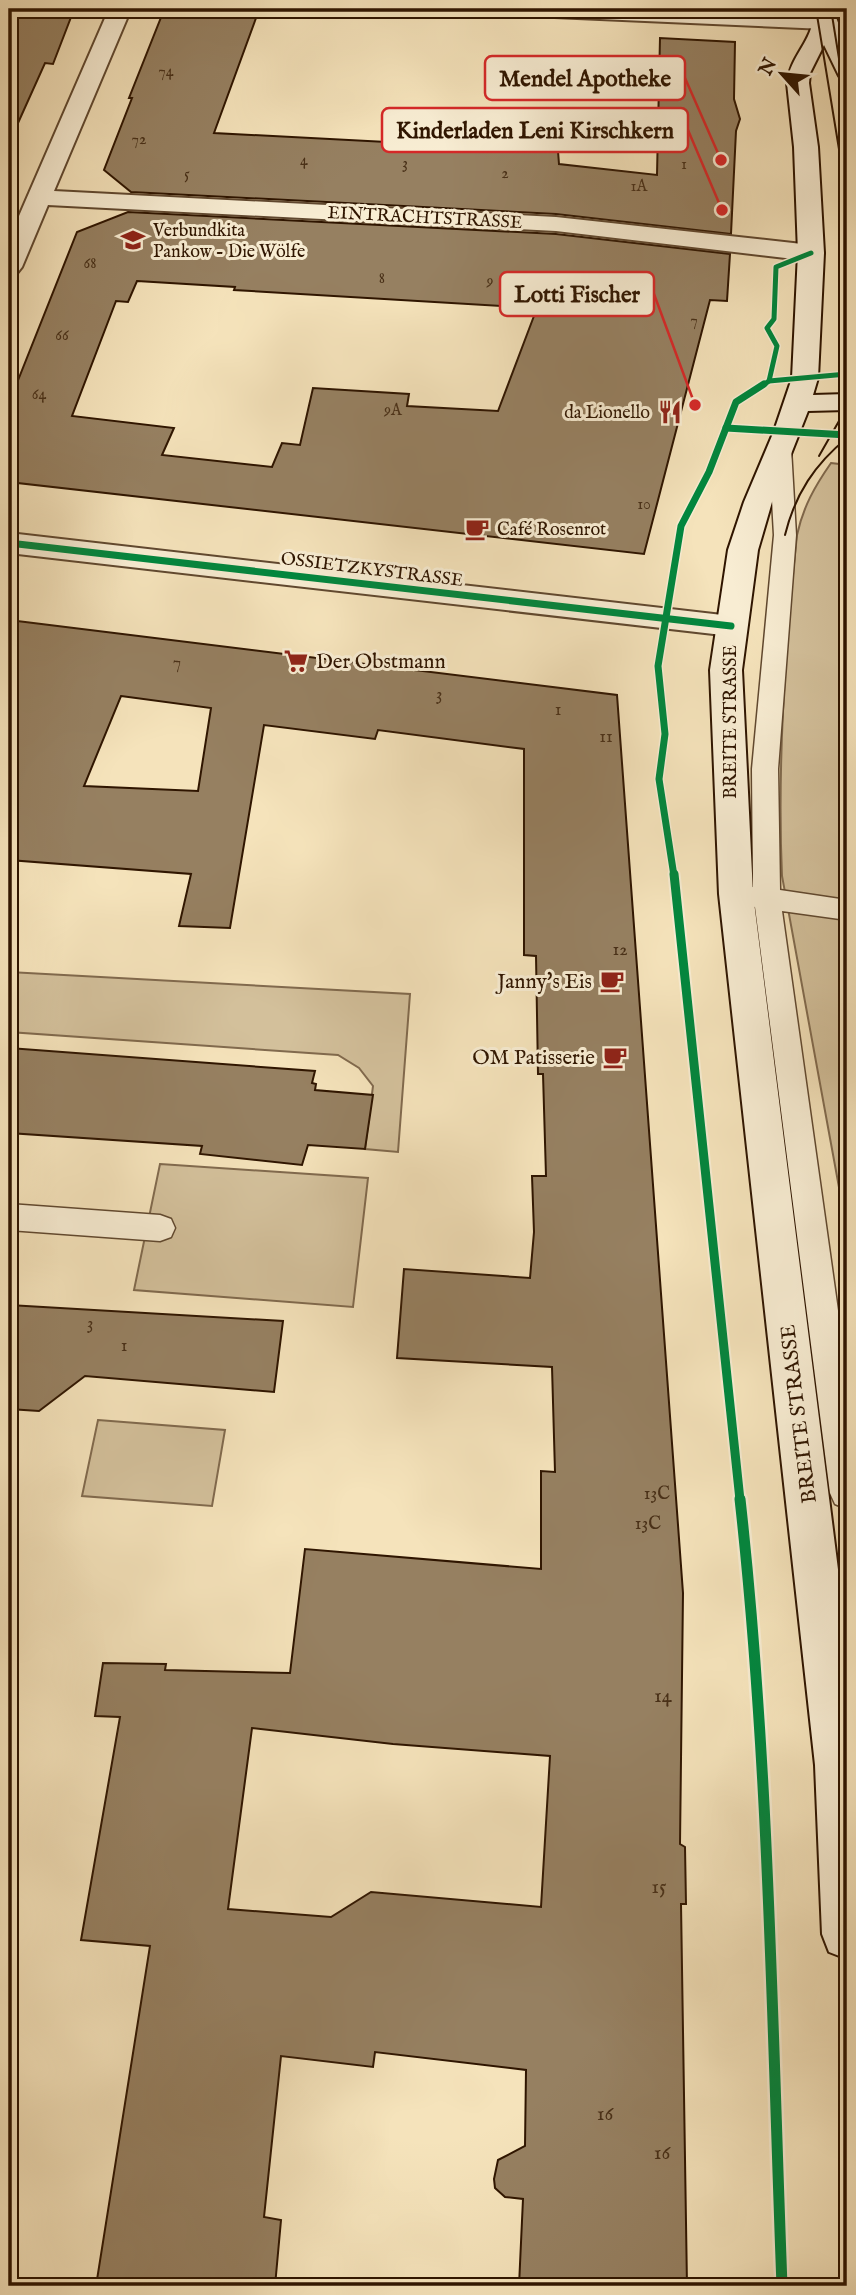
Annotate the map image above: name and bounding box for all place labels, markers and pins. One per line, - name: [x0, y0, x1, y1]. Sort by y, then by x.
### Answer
- callout: Mendel Apotheke: [485, 56, 685, 100]
- callout: Kinderladen Leni Kirschkern: [382, 108, 688, 152]
- place label: Verbundkita Pankow - Die Wölfe: [152, 220, 305, 264]
- school or university icon: Verbundkita Pankow - Die Wölfe: [119, 226, 147, 254]
- callout: Lotti Fischer: [500, 272, 654, 316]
- restaurant icon: da Lionello: [656, 398, 684, 426]
- place label: da Lionello: [564, 402, 650, 425]
- cafe icon: Café Rosenrot: [463, 515, 491, 543]
- place label: Café Rosenrot: [497, 519, 606, 542]
- supermarket icon: Der Obstmann: [282, 647, 310, 675]
- place label: Der Obstmann: [316, 649, 446, 676]
- cafe icon: Janny's Eis: [598, 967, 626, 995]
- place label: Janny's Eis: [495, 969, 592, 996]
- cafe icon: OM Patisserie: [601, 1043, 629, 1071]
- place label: OM Patisserie: [472, 1045, 595, 1072]

